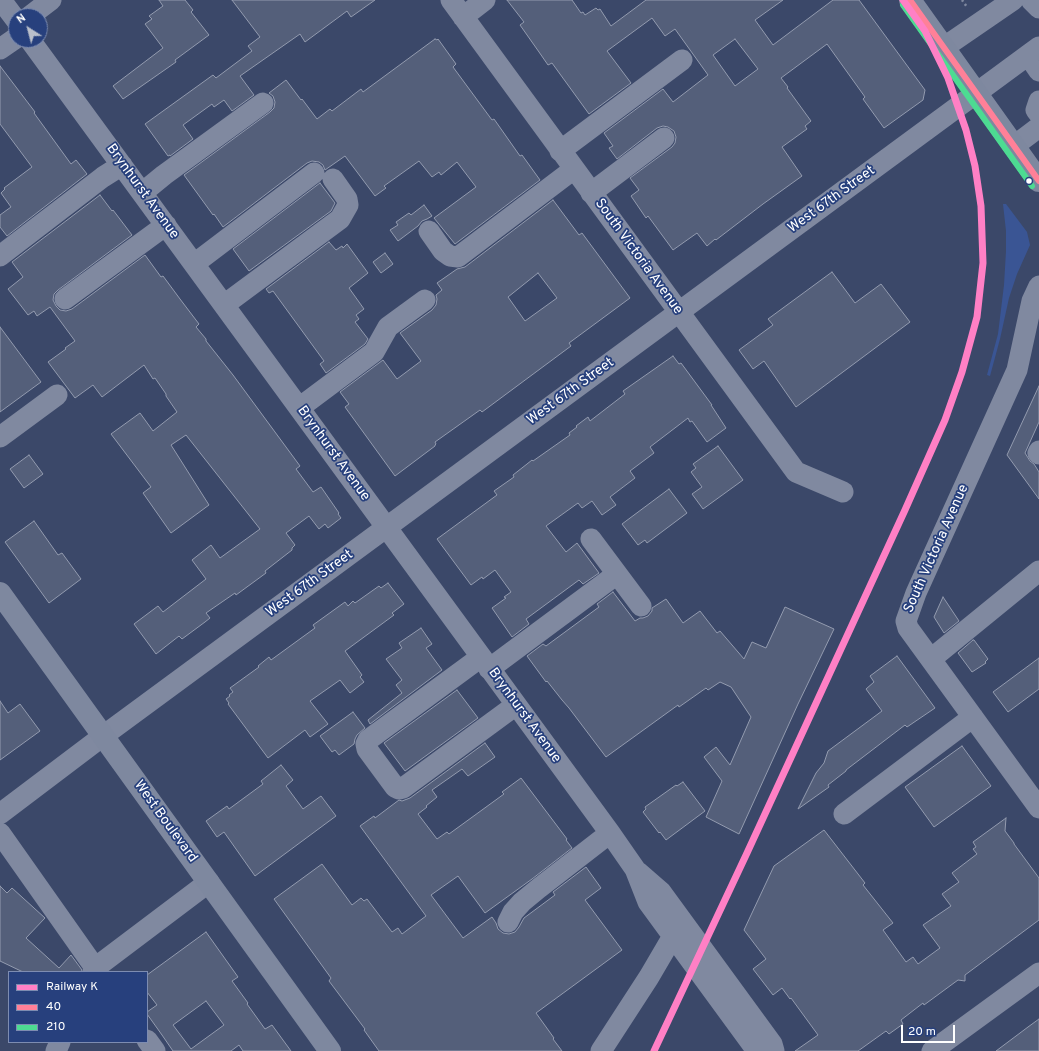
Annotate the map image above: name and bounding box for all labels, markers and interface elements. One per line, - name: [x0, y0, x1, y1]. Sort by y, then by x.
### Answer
- north arrow: [8, 8, 48, 48]
- text: N: [14, 11, 29, 27]
- street label: Brynhurst Avenue: [102, 141, 182, 243]
- street label: West 67th Street: [785, 163, 879, 237]
- unlabelled marker: [1024, 176, 1034, 186]
- street label: South Victoria Avenue: [590, 196, 686, 318]
- street label: West 67th Street: [524, 355, 618, 429]
- street label: Brynhurst Avenue: [293, 403, 373, 505]
- street label: South Victoria Avenue: [901, 482, 973, 616]
- street label: West 67th Street: [263, 547, 357, 621]
- street label: Brynhurst Avenue: [484, 665, 564, 767]
- street label: West Boulevard: [130, 778, 200, 866]
- legend: [8, 971, 148, 1043]
- text: Railway K: [46, 979, 98, 995]
- text: 40: [46, 999, 61, 1015]
- scale bar: [903, 1017, 957, 1043]
- text: 210: [46, 1019, 66, 1035]
- text: 20 m: [908, 1024, 936, 1040]

